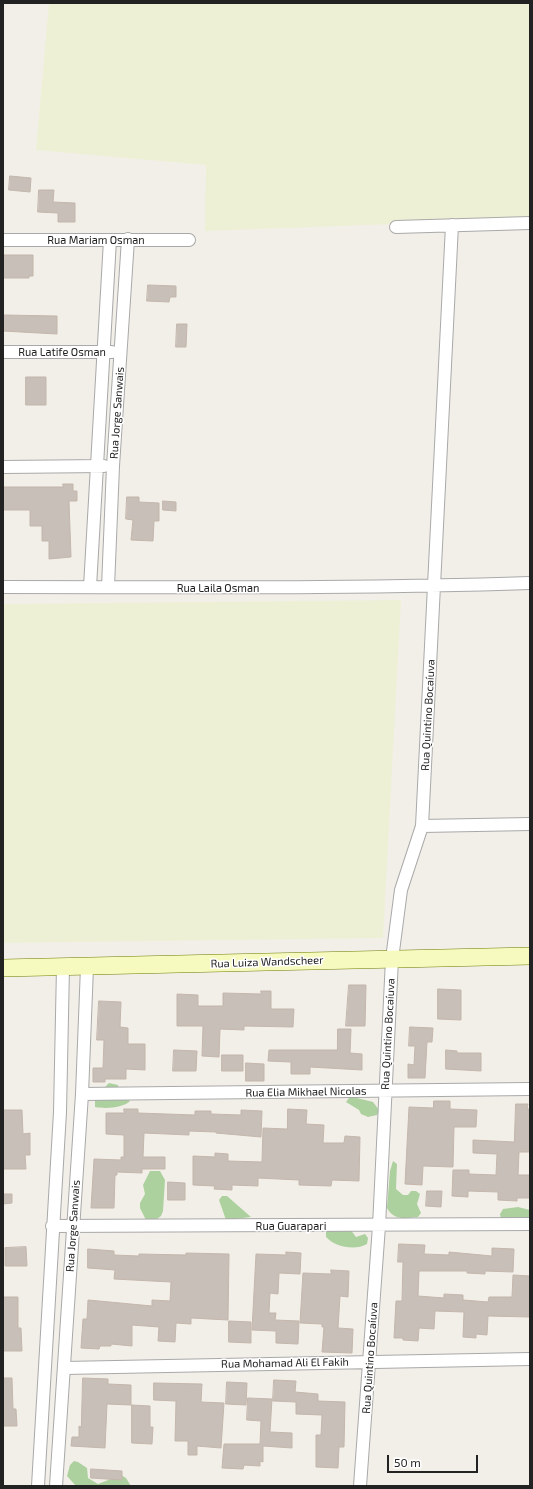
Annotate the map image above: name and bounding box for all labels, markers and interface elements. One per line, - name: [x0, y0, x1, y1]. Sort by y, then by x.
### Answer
- street label: Rua Mariam Osman: [47, 233, 145, 247]
- street label: Rua Latife Osman: [18, 345, 106, 359]
- street label: Rua Jorge Sanwais: [107, 366, 127, 460]
- street label: Rua Laila Osman: [177, 581, 259, 595]
- street label: Rua Quintino Bocaíuva: [418, 659, 438, 771]
- street label: Rua Luiza Wandscheer: [210, 953, 324, 971]
- street label: Rua Quintino Bocaíuva: [378, 978, 398, 1090]
- street label: Rua Elia Mikhael Nicolas: [245, 1084, 367, 1100]
- street label: Rua Jorge Sanwais: [63, 1179, 83, 1273]
- street label: Rua Guarapari: [256, 1219, 326, 1233]
- street label: Rua Quintino Bocaíuva: [360, 1302, 380, 1414]
- street label: Rua Mohamad Ali El Fakih: [221, 1355, 349, 1371]
- scale bar: [389, 1447, 480, 1473]
- text: 50 m: [394, 1455, 421, 1469]

